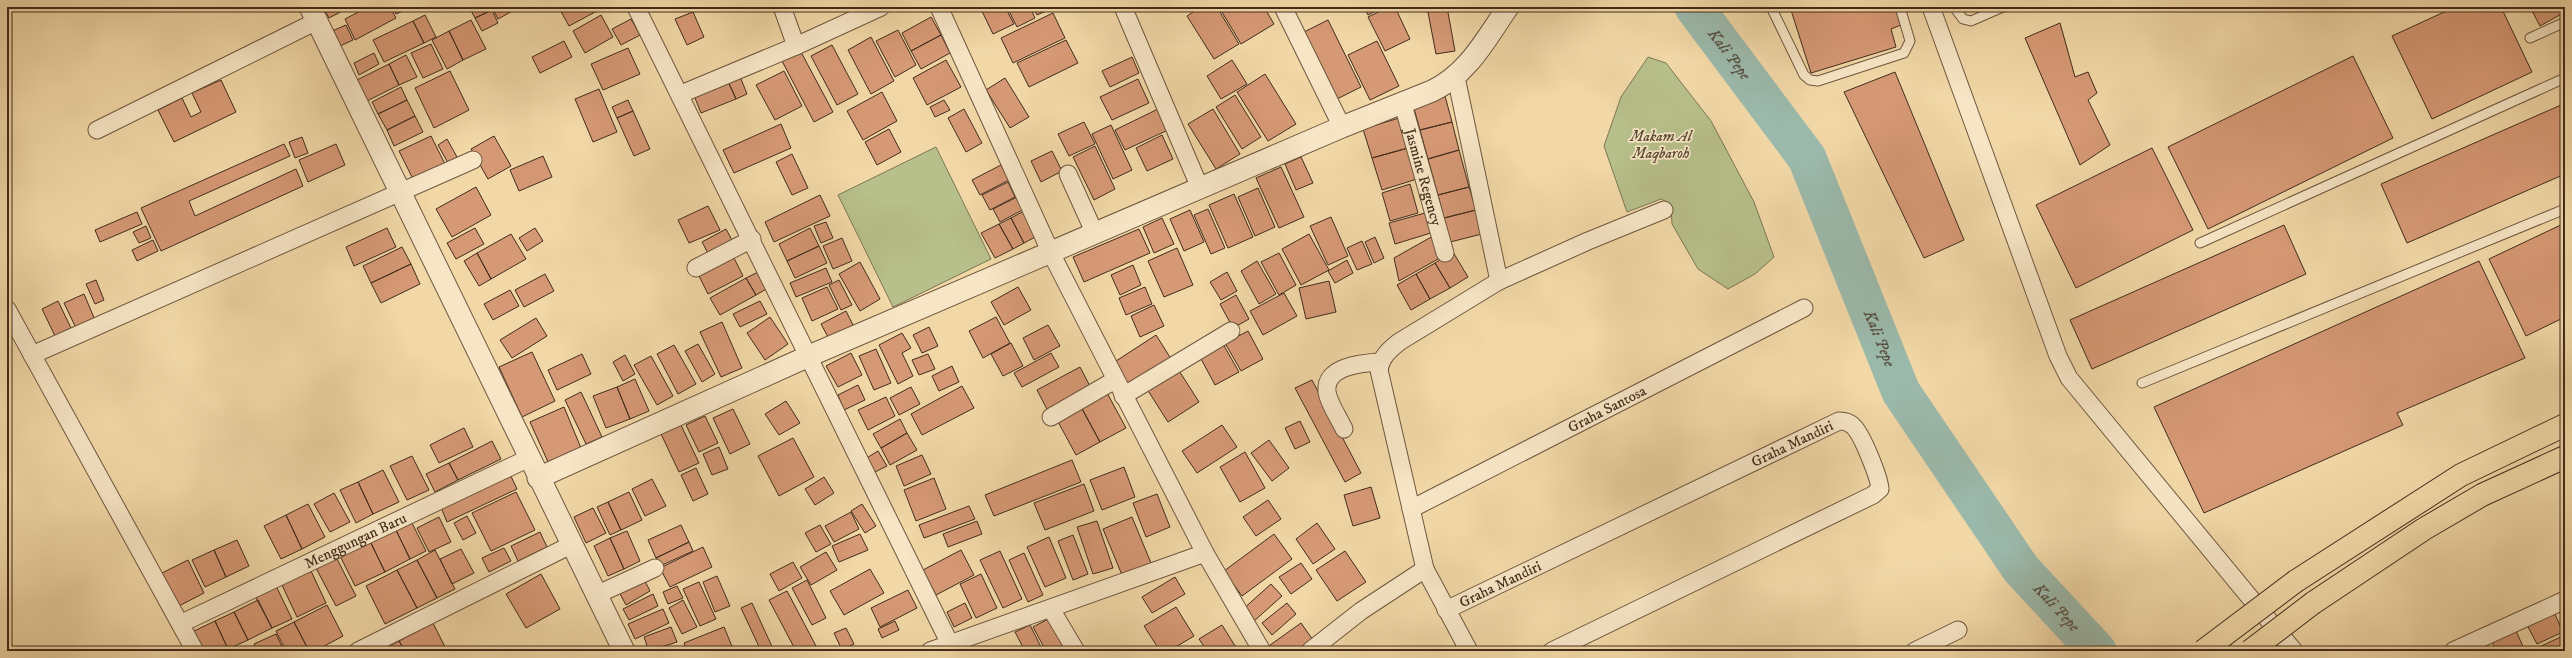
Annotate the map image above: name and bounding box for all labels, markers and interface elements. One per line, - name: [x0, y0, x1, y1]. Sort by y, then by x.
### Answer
- water label: Kali Pepe: [1703, 24, 1755, 84]
- street label: Jasmine Regency: [1400, 124, 1447, 229]
- park label: Makam Al Maqbaroh: [1629, 127, 1694, 163]
- water label: Kali Pepe: [1859, 306, 1900, 370]
- street label: Graha Santosa: [1565, 381, 1650, 437]
- street label: Graha Mandiri: [1748, 416, 1836, 471]
- street label: Menggungan Baru: [301, 508, 409, 573]
- street label: Graha Mandiri: [1456, 556, 1544, 612]
- water label: Kali Pepe: [2028, 578, 2084, 636]

